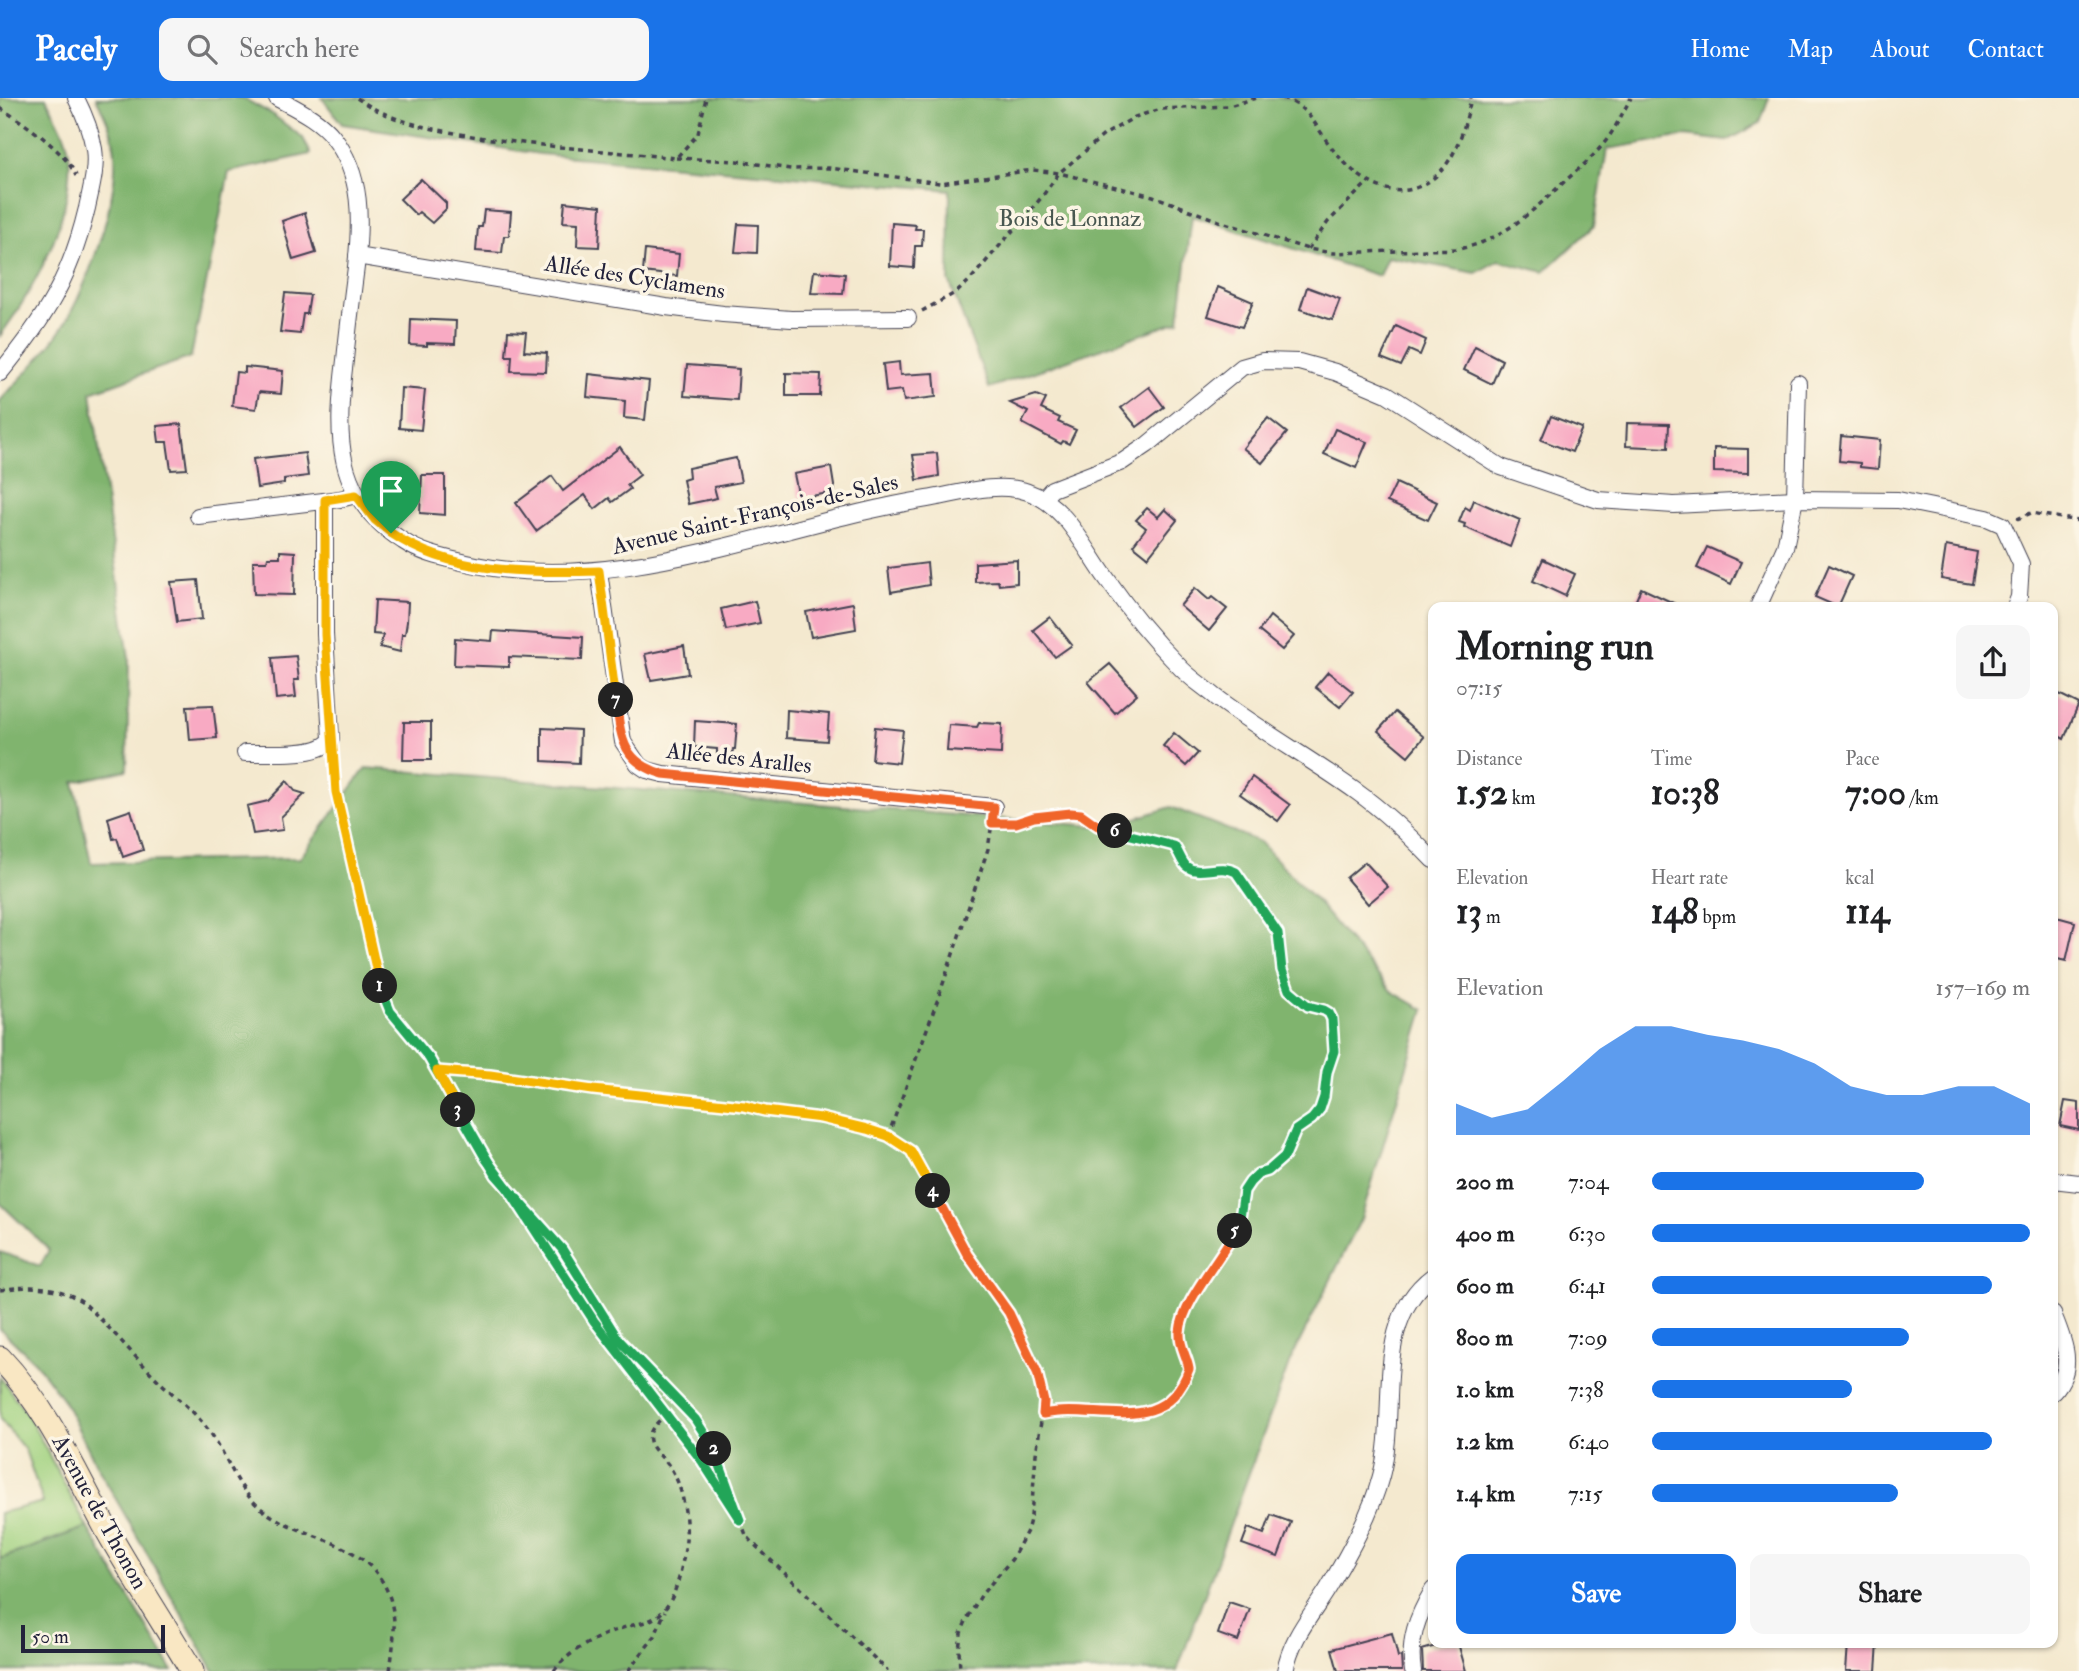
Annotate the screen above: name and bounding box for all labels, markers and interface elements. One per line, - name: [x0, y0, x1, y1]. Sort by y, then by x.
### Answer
- search box: [159, 18, 649, 81]
- text: Pacely: [35, 29, 117, 70]
- icon: search: [183, 30, 221, 68]
- text: Search here: [239, 33, 359, 65]
- text: Home: [1690, 34, 1750, 65]
- text: Map: [1788, 34, 1833, 65]
- text: About: [1871, 34, 1930, 65]
- text: Contact: [1968, 34, 2044, 65]
- park label: Bois de Lonnaz: [999, 204, 1141, 233]
- street label: Allée des Cyclamens: [542, 248, 727, 306]
- pin: [361, 461, 421, 533]
- street label: Avenue Saint-François-de-Sales: [608, 467, 901, 561]
- icon: arrive: [372, 472, 410, 510]
- text: Morning run: [1456, 623, 1654, 671]
- button: share: [1956, 625, 2030, 699]
- text: 07:15: [1456, 673, 1502, 702]
- pin: 7: [598, 682, 634, 718]
- text: 7: [611, 687, 620, 711]
- street label: Allée des Aralles: [664, 736, 813, 780]
- text: Distance: [1456, 747, 1522, 771]
- text: Time: [1651, 747, 1692, 771]
- text: Pace: [1845, 747, 1879, 771]
- text: 1.52: [1456, 771, 1508, 815]
- text: 10:38: [1651, 771, 1719, 815]
- text: 7:00: [1845, 771, 1906, 815]
- text: km: [1508, 786, 1536, 810]
- text: /km: [1906, 786, 1939, 810]
- pin: 6: [1098, 814, 1132, 848]
- text: 6: [1110, 818, 1119, 842]
- text: Elevation: [1456, 866, 1528, 890]
- text: Heart rate: [1651, 866, 1728, 890]
- text: kcal: [1845, 866, 1874, 890]
- text: 13: [1456, 890, 1482, 934]
- text: 148: [1651, 890, 1698, 934]
- text: 114: [1845, 890, 1889, 934]
- text: m: [1482, 905, 1501, 929]
- text: bpm: [1698, 905, 1736, 929]
- pin: 1: [362, 968, 398, 1004]
- text: 1: [376, 973, 383, 997]
- text: Elevation: [1456, 973, 1544, 1002]
- text: 157–169 m: [1935, 973, 2030, 1002]
- pin: 3: [440, 1093, 476, 1128]
- text: 3: [454, 1097, 461, 1121]
- text: 200 m: [1456, 1167, 1514, 1196]
- text: 7:04: [1568, 1167, 1608, 1196]
- pin: 4: [916, 1174, 950, 1208]
- text: 4: [927, 1178, 938, 1202]
- pin: 5: [1218, 1214, 1252, 1248]
- text: 5: [1230, 1218, 1239, 1242]
- text: 400 m: [1456, 1219, 1515, 1248]
- text: 6:30: [1568, 1219, 1606, 1248]
- text: 600 m: [1456, 1271, 1514, 1300]
- text: 6:41: [1568, 1271, 1606, 1300]
- text: 800 m: [1456, 1323, 1513, 1352]
- text: 7:09: [1568, 1323, 1608, 1352]
- text: 1.0 km: [1456, 1375, 1514, 1404]
- text: 7:38: [1568, 1375, 1604, 1404]
- text: 1.2 km: [1456, 1427, 1514, 1456]
- text: 6:40: [1568, 1427, 1609, 1456]
- street label: Avenue de Thonon: [45, 1429, 154, 1594]
- pin: 2: [696, 1432, 732, 1466]
- text: 2: [709, 1436, 718, 1460]
- text: 1.4 km: [1456, 1479, 1515, 1508]
- text: 7:15: [1568, 1479, 1603, 1508]
- button: Save: [1456, 1554, 1736, 1634]
- button: Share: [1750, 1554, 2030, 1634]
- scale bar: [21, 1622, 164, 1654]
- text: 50 m: [32, 1625, 69, 1649]

